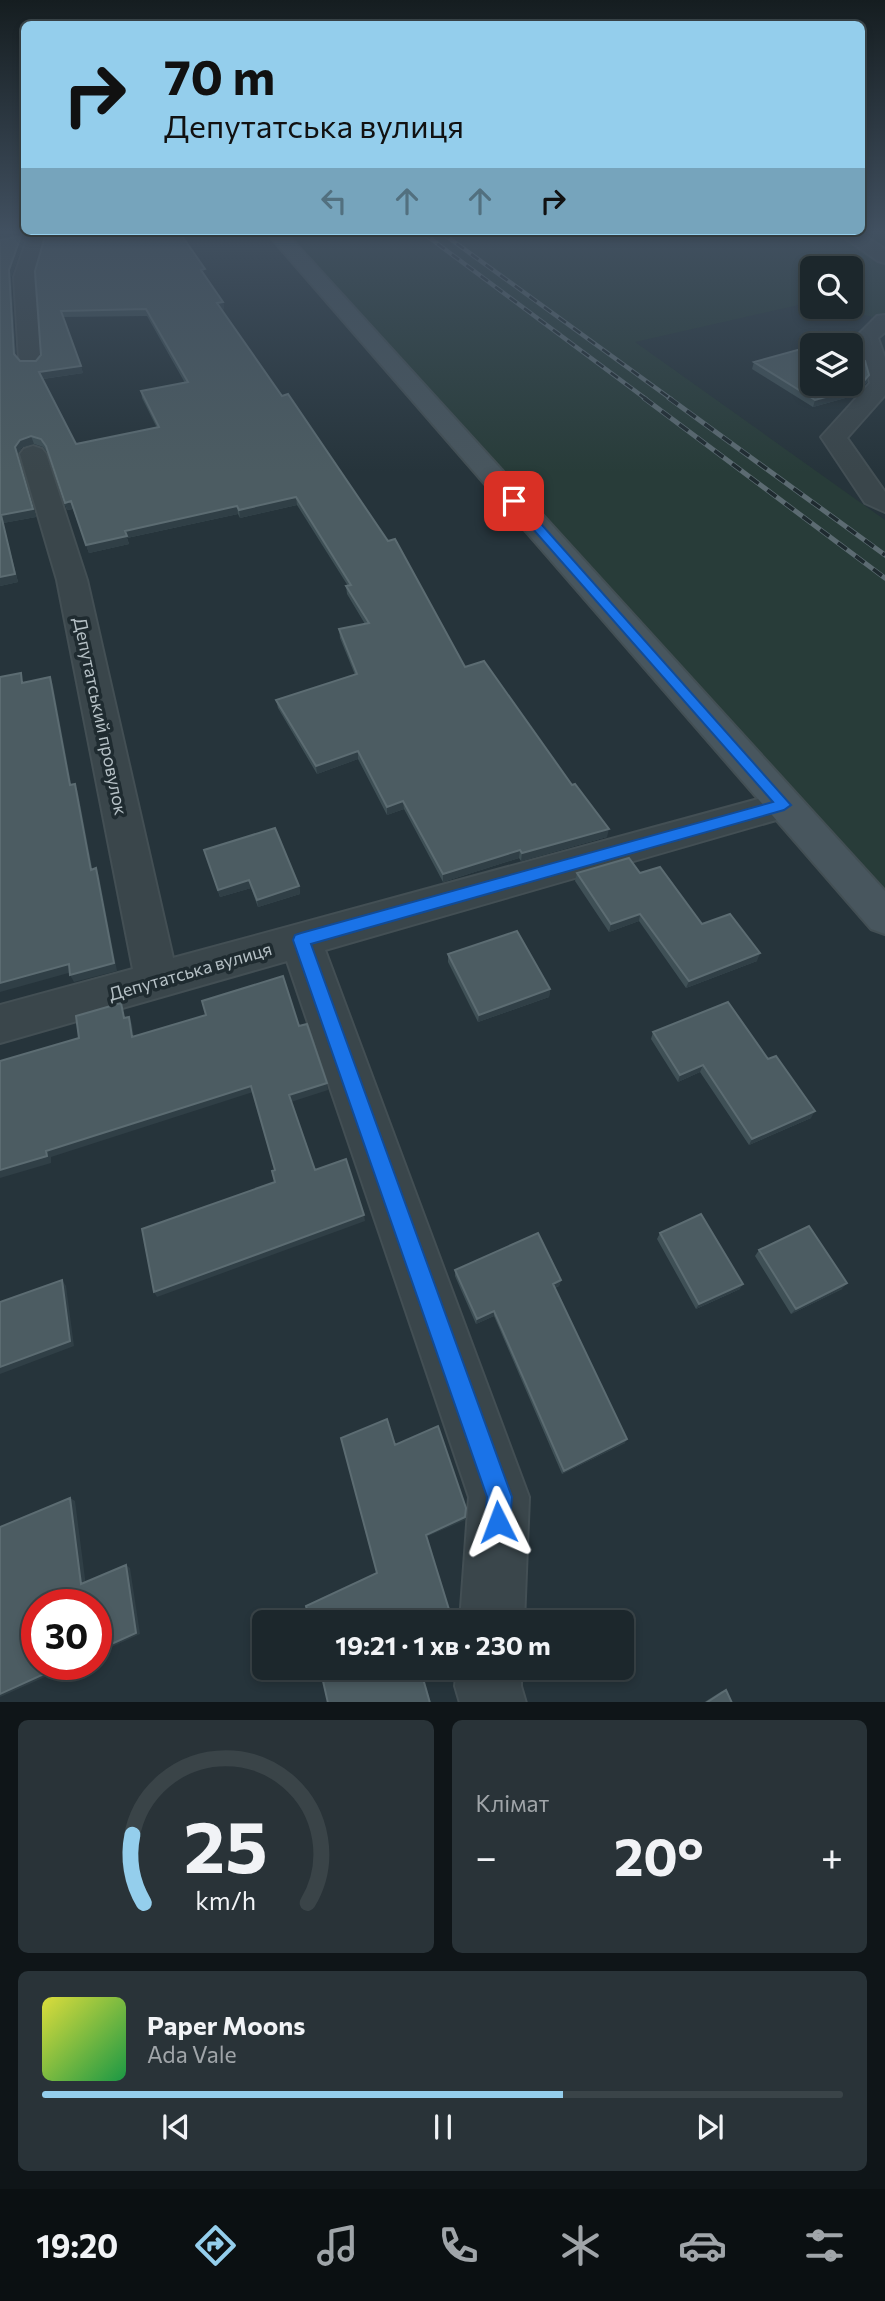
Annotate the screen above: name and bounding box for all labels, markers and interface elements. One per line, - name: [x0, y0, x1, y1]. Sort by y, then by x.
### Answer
- text: 70 m: [164, 45, 275, 105]
- icon: right: [49, 49, 140, 140]
- text: Депутатська вулиця: [164, 105, 464, 145]
- icon: left: [315, 182, 353, 220]
- icon: ahead: [388, 182, 426, 220]
- icon: ahead: [461, 182, 499, 220]
- icon: right: [534, 182, 572, 220]
- map controls: [800, 256, 863, 396]
- button: search: [800, 256, 863, 319]
- button: layers: [800, 333, 863, 396]
- pin: [484, 471, 544, 531]
- icon: arrive: [495, 482, 533, 520]
- street label: Депутатський провулок: [69, 615, 133, 817]
- street label: Депутатська вулиця: [106, 937, 274, 1005]
- position arrow: [461, 1485, 535, 1559]
- speed limit sign: 30: [21, 1589, 112, 1680]
- text: 19:21 · 1 хв · 230 m: [335, 1629, 551, 1660]
- text: Клімат: [476, 1789, 549, 1817]
- text: 25: [184, 1799, 268, 1888]
- text: 20°: [614, 1823, 704, 1887]
- text: −: [476, 1832, 497, 1879]
- text: +: [821, 1832, 843, 1879]
- text: km/h: [195, 1884, 256, 1914]
- text: Paper Moons: [147, 2009, 305, 2040]
- text: Ada Vale: [147, 2040, 237, 2068]
- icon: previous: [157, 2108, 195, 2146]
- icon: pause: [424, 2108, 462, 2146]
- icon: next: [691, 2108, 729, 2146]
- icon: directions: [191, 2221, 240, 2270]
- icon: music: [313, 2221, 362, 2270]
- icon: phone: [434, 2221, 483, 2270]
- icon: climate: [556, 2221, 605, 2270]
- icon: car: [678, 2221, 727, 2270]
- icon: filters: [800, 2221, 849, 2270]
- text: 19:20: [36, 2225, 118, 2265]

